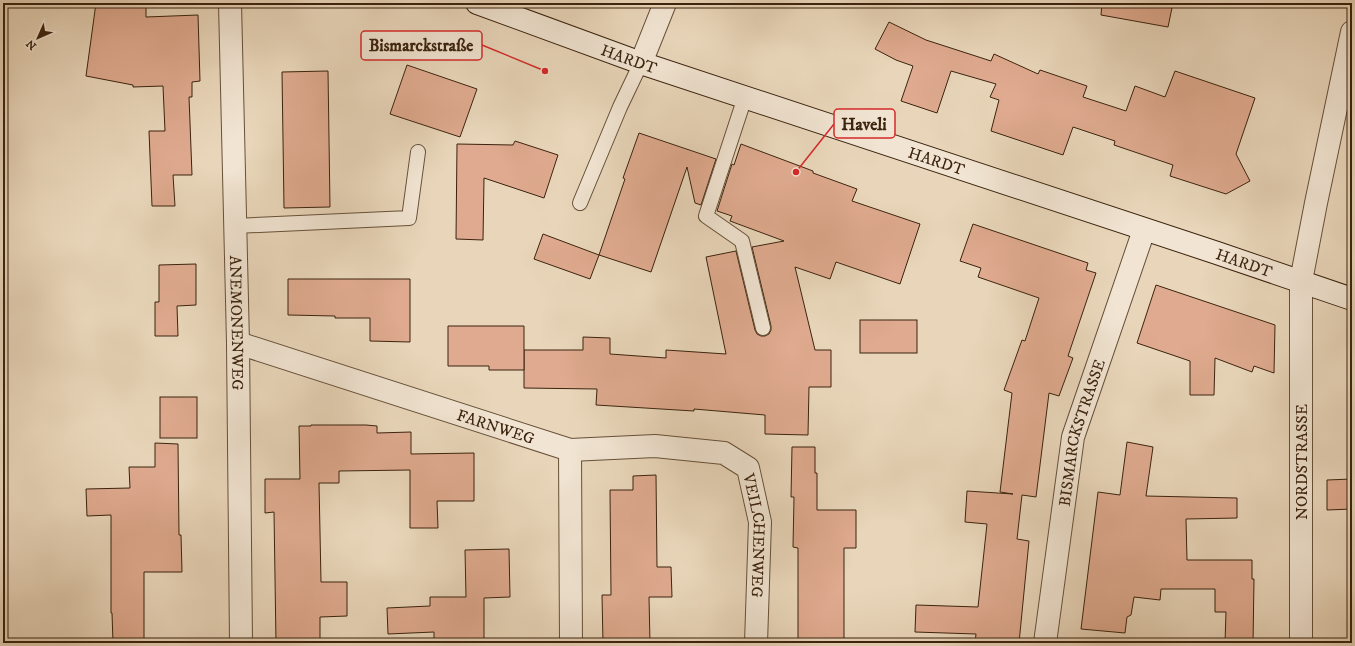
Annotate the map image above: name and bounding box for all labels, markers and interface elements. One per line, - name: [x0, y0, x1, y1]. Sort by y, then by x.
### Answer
- north arrow: [18, 18, 58, 58]
- callout: Bismarckstraße: [361, 31, 482, 60]
- text: Bismarckstraße: [369, 35, 473, 57]
- text: N: [23, 36, 40, 53]
- street label: HARDT: [598, 40, 660, 79]
- callout: Haveli: [834, 109, 895, 138]
- text: Haveli: [841, 114, 887, 136]
- street label: HARDT: [906, 143, 967, 180]
- street label: HARDT: [1213, 244, 1275, 282]
- street label: ANEMONENWEG: [225, 255, 247, 391]
- street label: BISMARCKSTRASSE: [1055, 357, 1110, 508]
- street label: NORDSTRASSE: [1292, 404, 1312, 520]
- street label: FARNWEG: [454, 405, 537, 449]
- street label: VEILCHENWEG: [738, 471, 769, 598]

